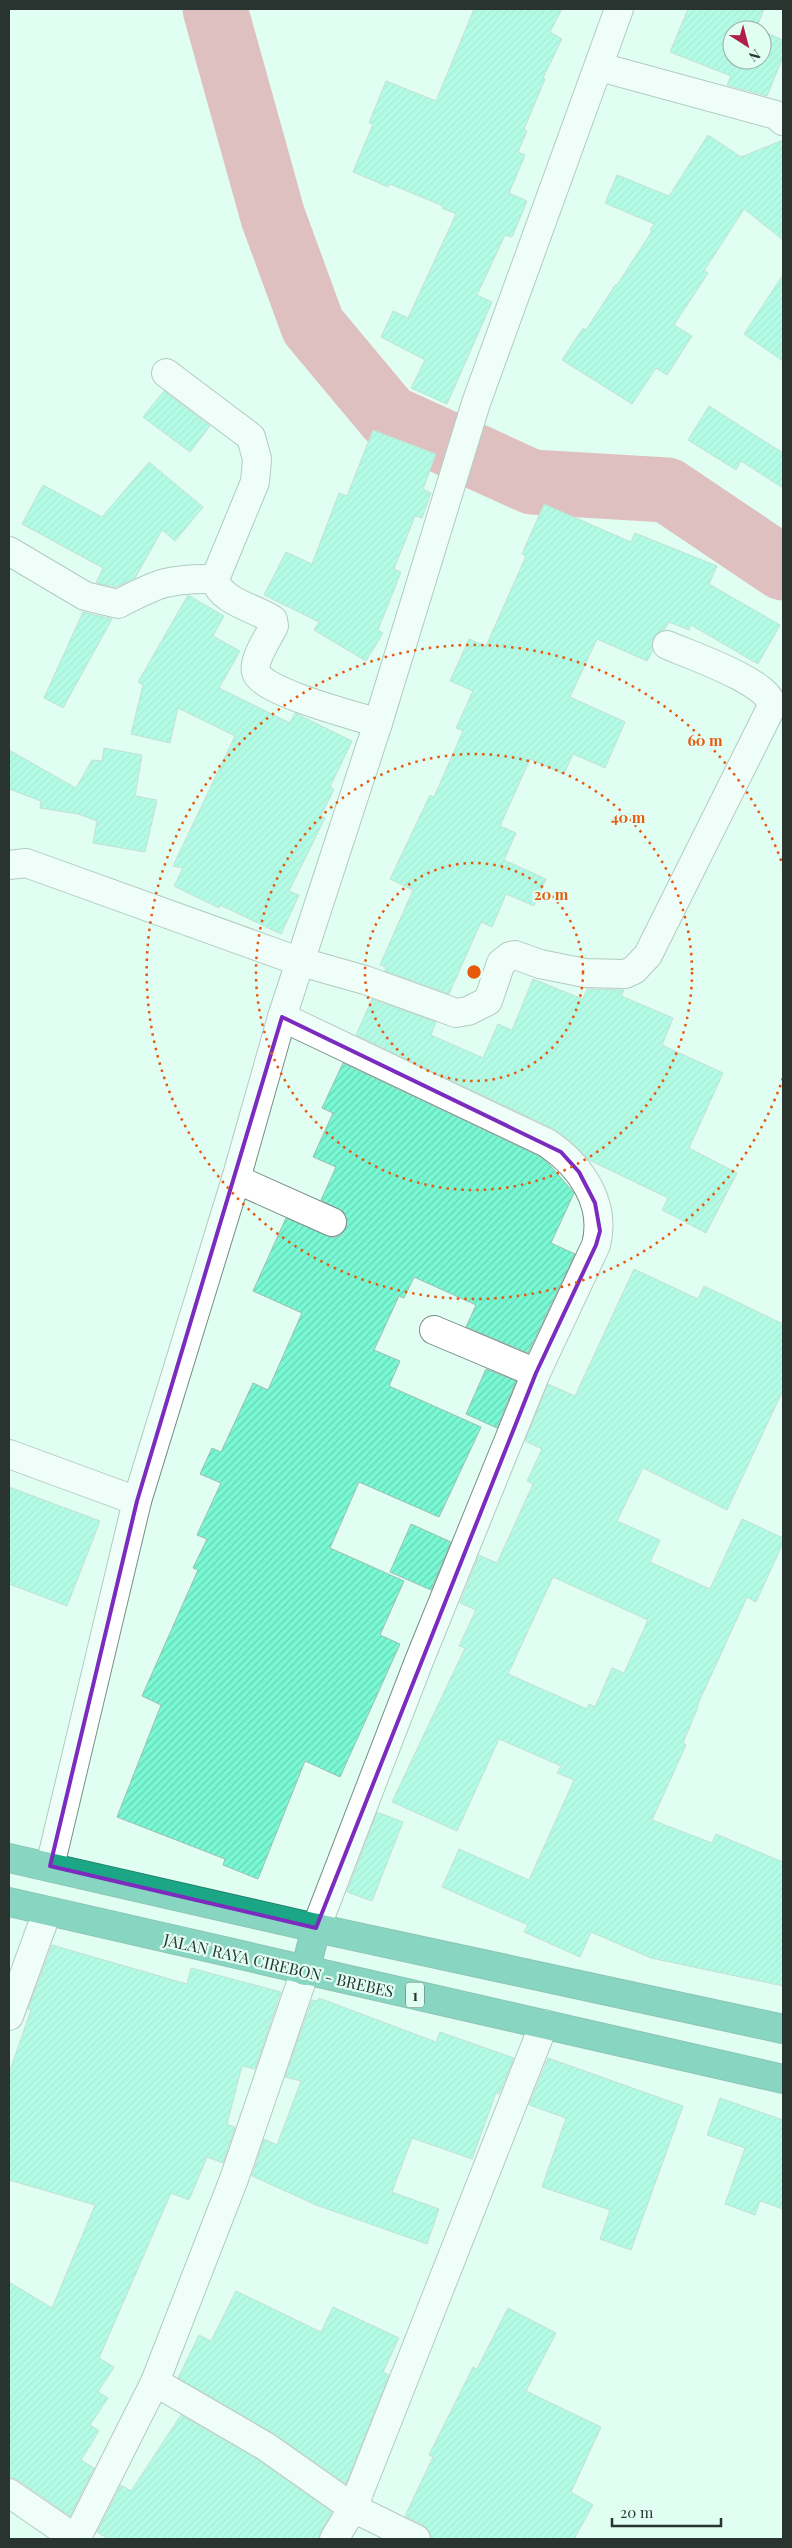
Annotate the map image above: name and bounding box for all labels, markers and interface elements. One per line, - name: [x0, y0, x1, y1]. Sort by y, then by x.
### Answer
- north arrow: [722, 20, 772, 70]
- text: N: [745, 45, 765, 67]
- text: 60 m: [687, 730, 723, 750]
- text: 40 m: [611, 807, 646, 827]
- text: 20 m: [534, 884, 569, 904]
- centre of rings: [465, 963, 483, 981]
- street label: JALAN RAYA CIREBON - BREBES: [161, 1928, 396, 2002]
- road number: 1: [406, 1982, 424, 2008]
- scale bar: [612, 2496, 721, 2528]
- text: 20 m: [620, 2502, 654, 2522]

